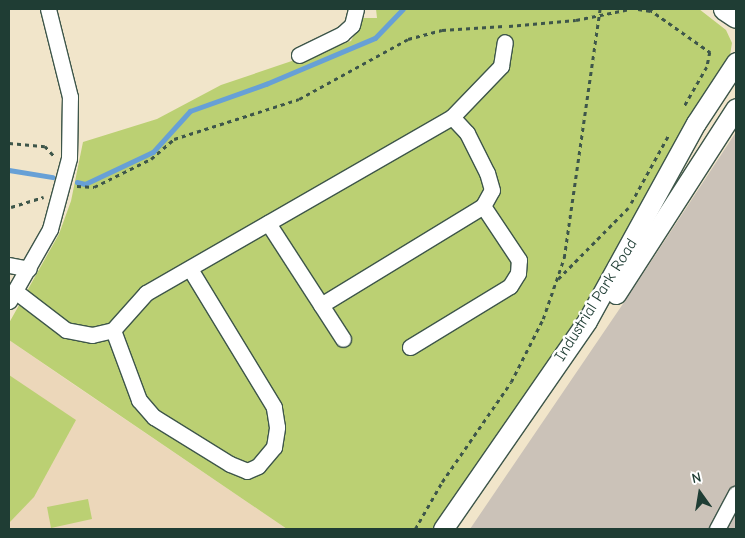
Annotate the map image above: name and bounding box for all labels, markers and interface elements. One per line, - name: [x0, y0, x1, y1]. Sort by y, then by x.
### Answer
- street label: Industrial Park Road: [551, 235, 641, 365]
- north arrow: [675, 468, 725, 518]
- text: N: [690, 469, 703, 487]

